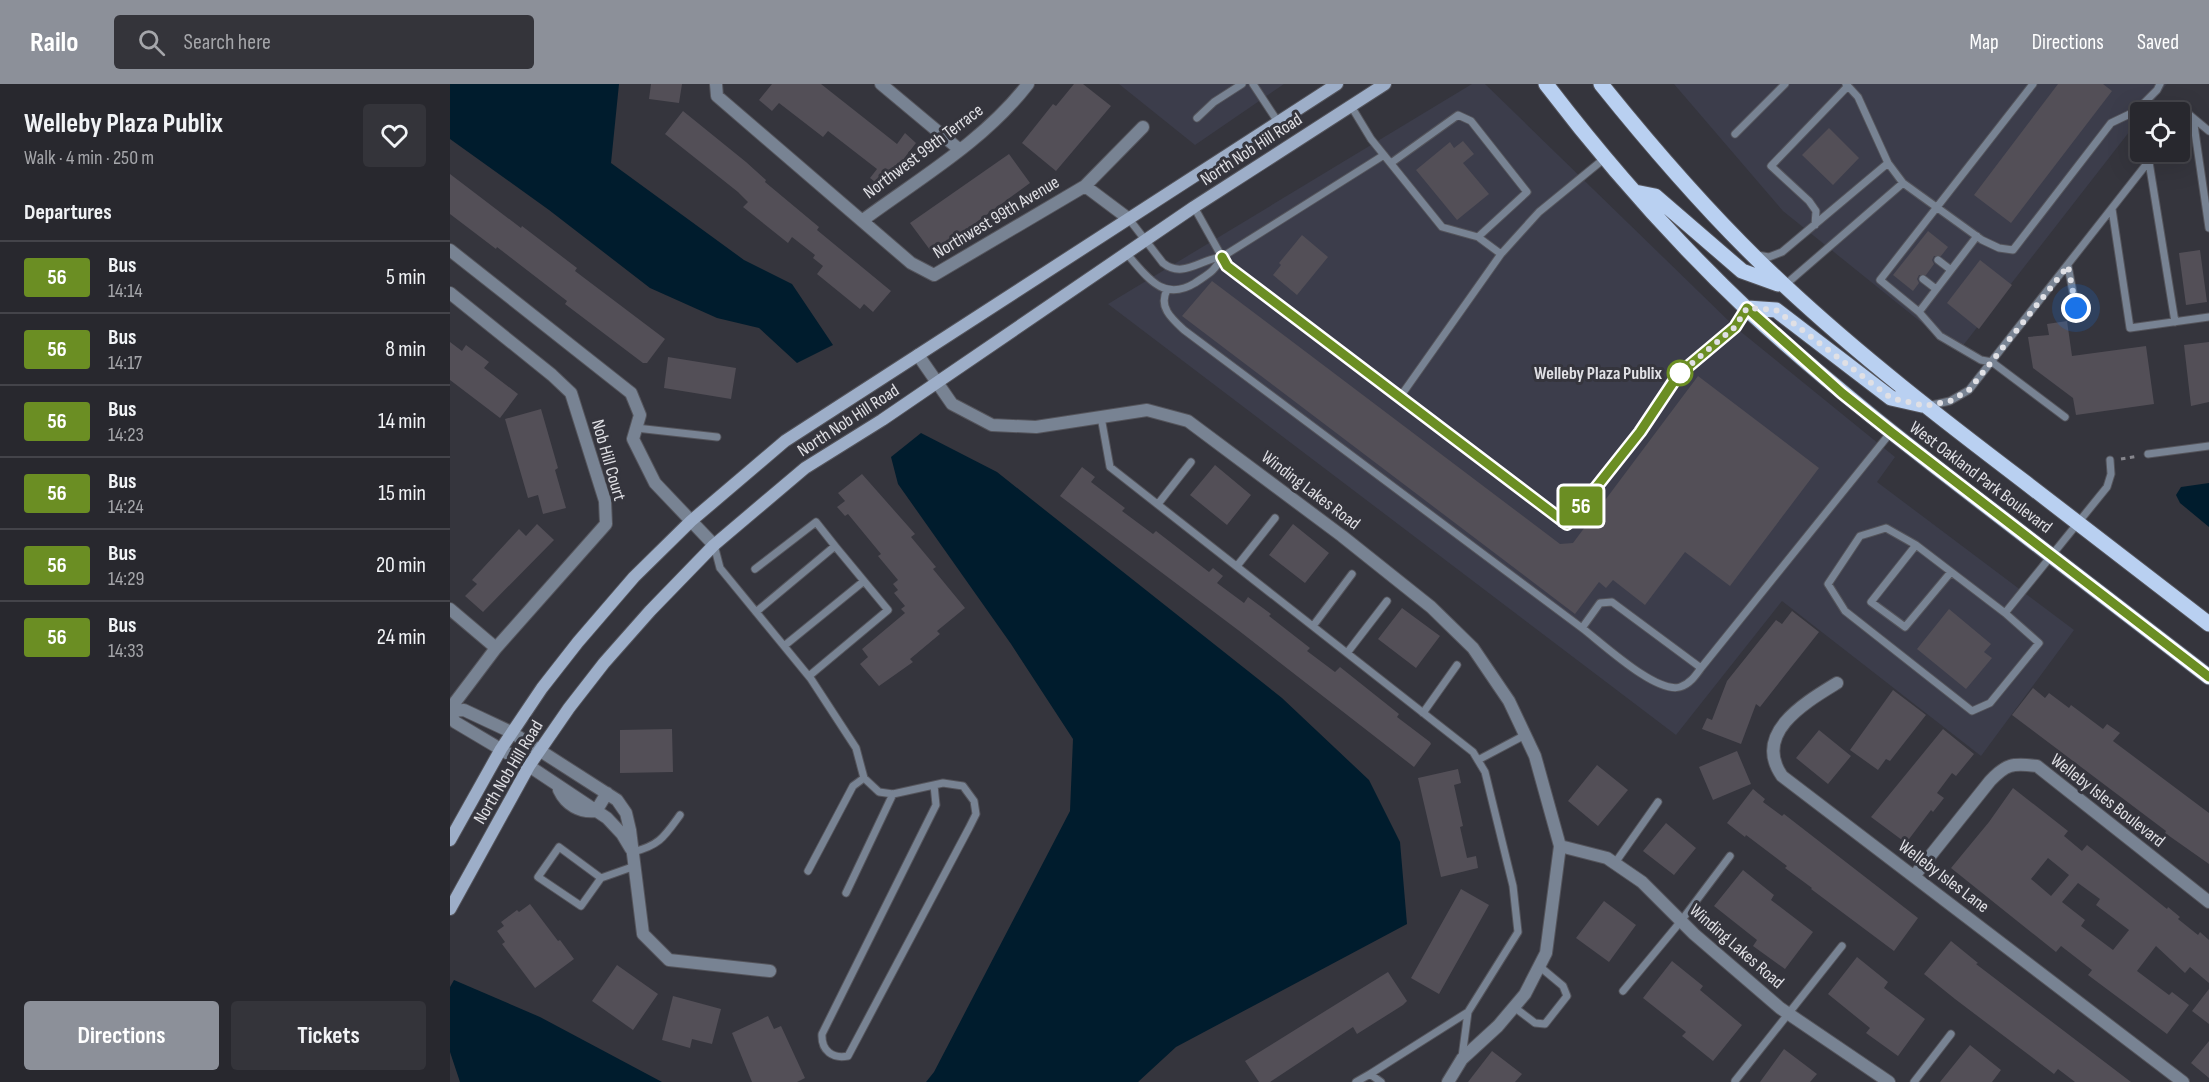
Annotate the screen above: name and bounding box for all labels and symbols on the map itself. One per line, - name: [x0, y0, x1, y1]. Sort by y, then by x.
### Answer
- street label: Northwest 99th Terrace: [859, 100, 987, 203]
- street label: North Nob Hill Road: [1196, 109, 1306, 190]
- street label: Northwest 99th Avenue: [929, 171, 1063, 263]
- your location: [2061, 293, 2091, 323]
- marker: Welleby Plaza Publix: [1667, 360, 1693, 386]
- place label: Welleby Plaza Publix: [1534, 363, 1662, 384]
- street label: North Nob Hill Road: [793, 380, 903, 461]
- street label: Nob Hill Court: [587, 417, 630, 504]
- street label: West Oakland Park Boulevard: [1905, 417, 2056, 538]
- street label: Winding Lakes Road: [1257, 446, 1364, 534]
- line badge: 56: [1554, 486, 1608, 526]
- street label: North Nob Hill Road: [469, 717, 548, 828]
- street label: Welleby Isles Boulevard: [2046, 749, 2169, 852]
- street label: Welleby Isles Lane: [1894, 835, 1993, 917]
- street label: Winding Lakes Road: [1685, 900, 1788, 993]

